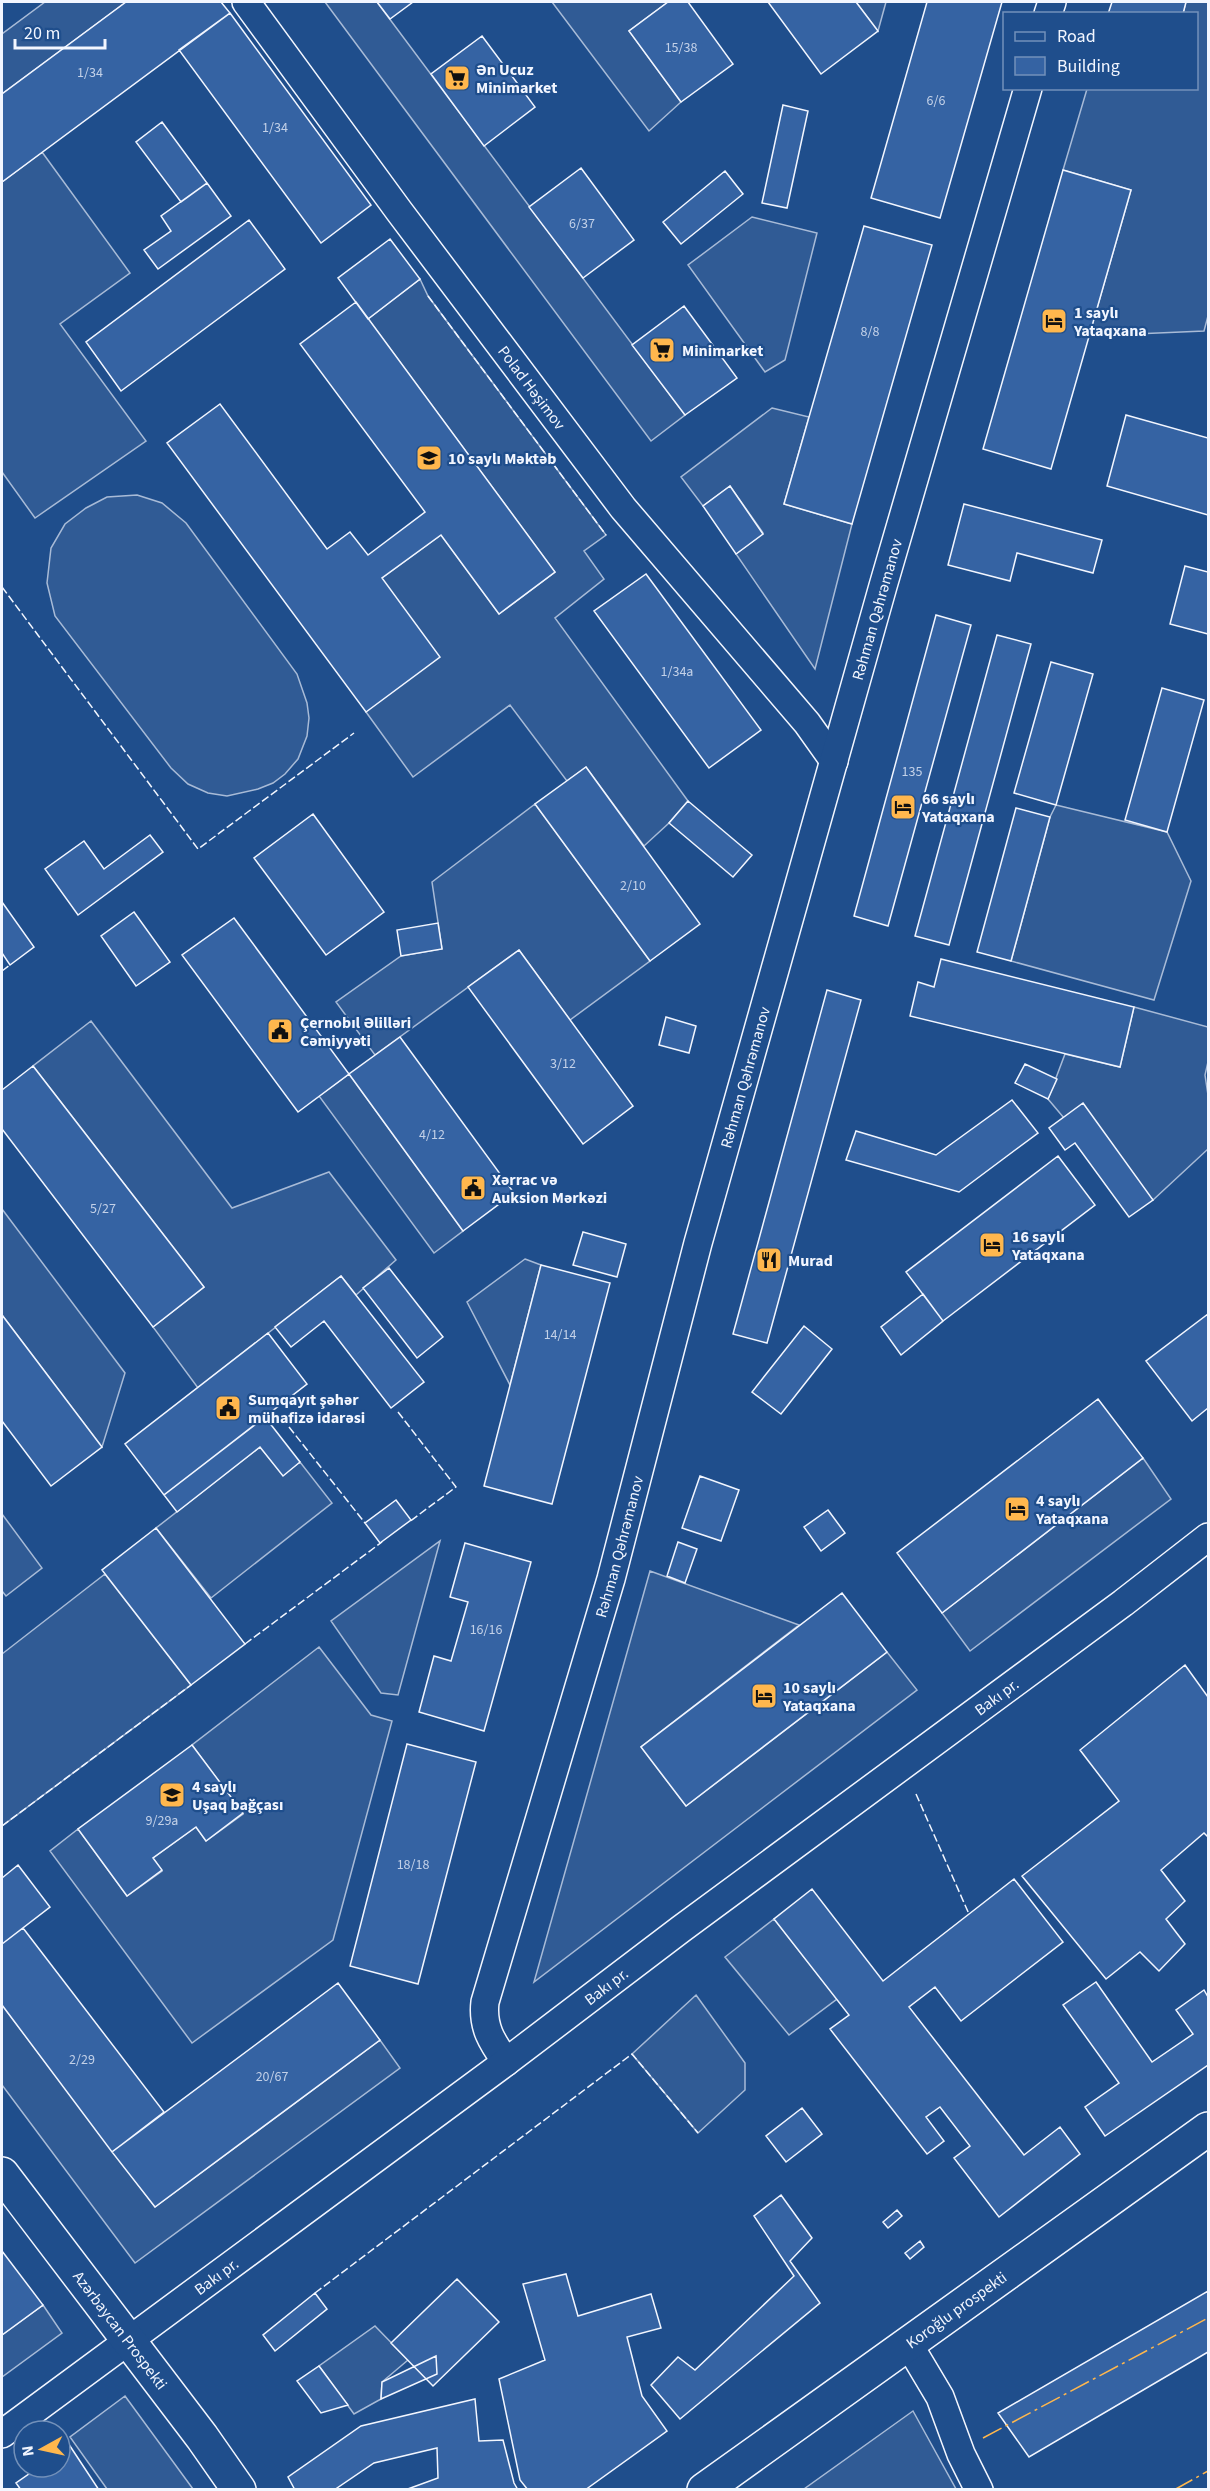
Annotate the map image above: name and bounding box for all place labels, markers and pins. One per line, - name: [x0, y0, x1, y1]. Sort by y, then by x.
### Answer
- place label: Ən Ucuz Minimarket: [476, 59, 557, 99]
- supermarket icon: Ən Ucuz Minimarket: [442, 63, 472, 93]
- place label: 1 saylı Yataqxana: [1073, 302, 1147, 342]
- hotel icon: 1 saylı Yataqxana: [1039, 306, 1069, 336]
- supermarket icon: Minimarket: [647, 335, 677, 365]
- place label: Minimarket: [682, 340, 763, 362]
- school or university icon: 10 saylı Məktəb: [414, 443, 444, 473]
- place label: 10 saylı Məktəb: [448, 448, 556, 470]
- place label: 66 saylı Yataqxana: [921, 788, 995, 828]
- hotel icon: 66 saylı Yataqxana: [888, 792, 918, 822]
- place label: Çernobıl Əlilləri Cəmiyyəti: [300, 1012, 411, 1052]
- public building icon: Çernobıl Əlilləri Cəmiyyəti: [265, 1016, 295, 1046]
- place label: Xərrac və Auksion Mərkəzi: [491, 1169, 607, 1209]
- public building icon: Xərrac və Auksion Mərkəzi: [458, 1173, 488, 1203]
- place label: 16 saylı Yataqxana: [1011, 1226, 1085, 1266]
- hotel icon: 16 saylı Yataqxana: [977, 1230, 1007, 1260]
- restaurant icon: Murad: [754, 1245, 784, 1275]
- place label: Murad: [788, 1250, 833, 1272]
- place label: Sumqayıt şəhər mühafizə idarəsi: [248, 1389, 365, 1429]
- public building icon: Sumqayıt şəhər mühafizə idarəsi: [213, 1393, 243, 1423]
- place label: 4 saylı Yataqxana: [1035, 1490, 1109, 1530]
- hotel icon: 4 saylı Yataqxana: [1002, 1494, 1032, 1524]
- place label: 10 saylı Yataqxana: [782, 1677, 856, 1717]
- hotel icon: 10 saylı Yataqxana: [749, 1681, 779, 1711]
- place label: 4 saylı Uşaq bağçası: [192, 1776, 283, 1816]
- school or university icon: 4 saylı Uşaq bağçası: [157, 1780, 187, 1810]

